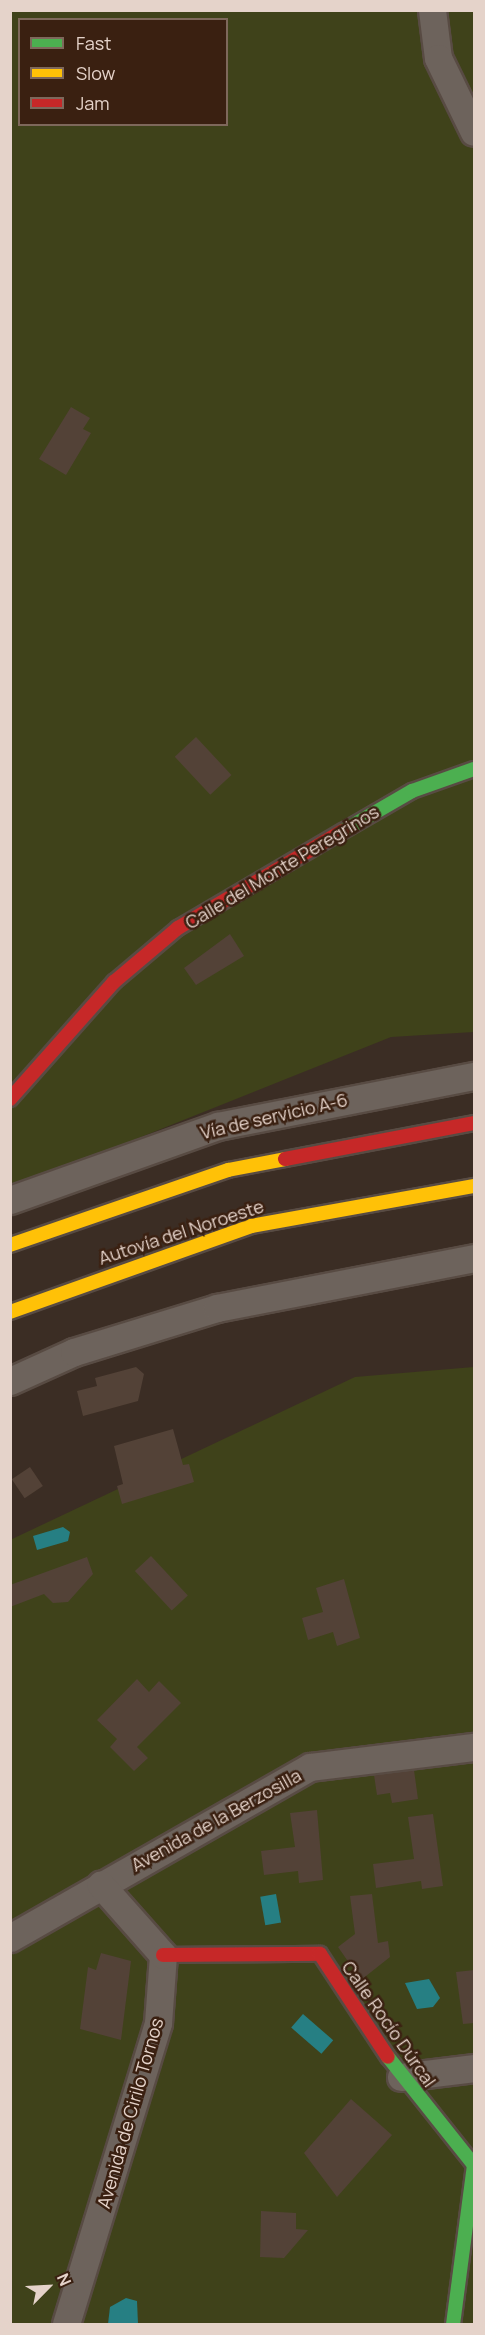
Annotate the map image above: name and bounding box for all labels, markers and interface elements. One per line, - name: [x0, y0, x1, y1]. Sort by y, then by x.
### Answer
- legend: [18, 18, 228, 126]
- text: Fast: [76, 31, 111, 55]
- text: Slow: [76, 61, 115, 85]
- text: Jam: [76, 91, 110, 115]
- street label: Calle del Monte Peregrinos: [181, 801, 383, 933]
- street label: Vía de servicio A-6: [198, 1089, 350, 1143]
- street label: Autovía del Noroeste: [96, 1195, 266, 1269]
- street label: Avenida de la Berzosilla: [127, 1764, 305, 1876]
- street label: Calle Rocío Dúrcal: [337, 1957, 441, 2091]
- street label: Avenida de Cirilo Tornos: [92, 2015, 168, 2211]
- north arrow: [18, 2257, 78, 2317]
- text: N: [52, 2270, 77, 2289]

